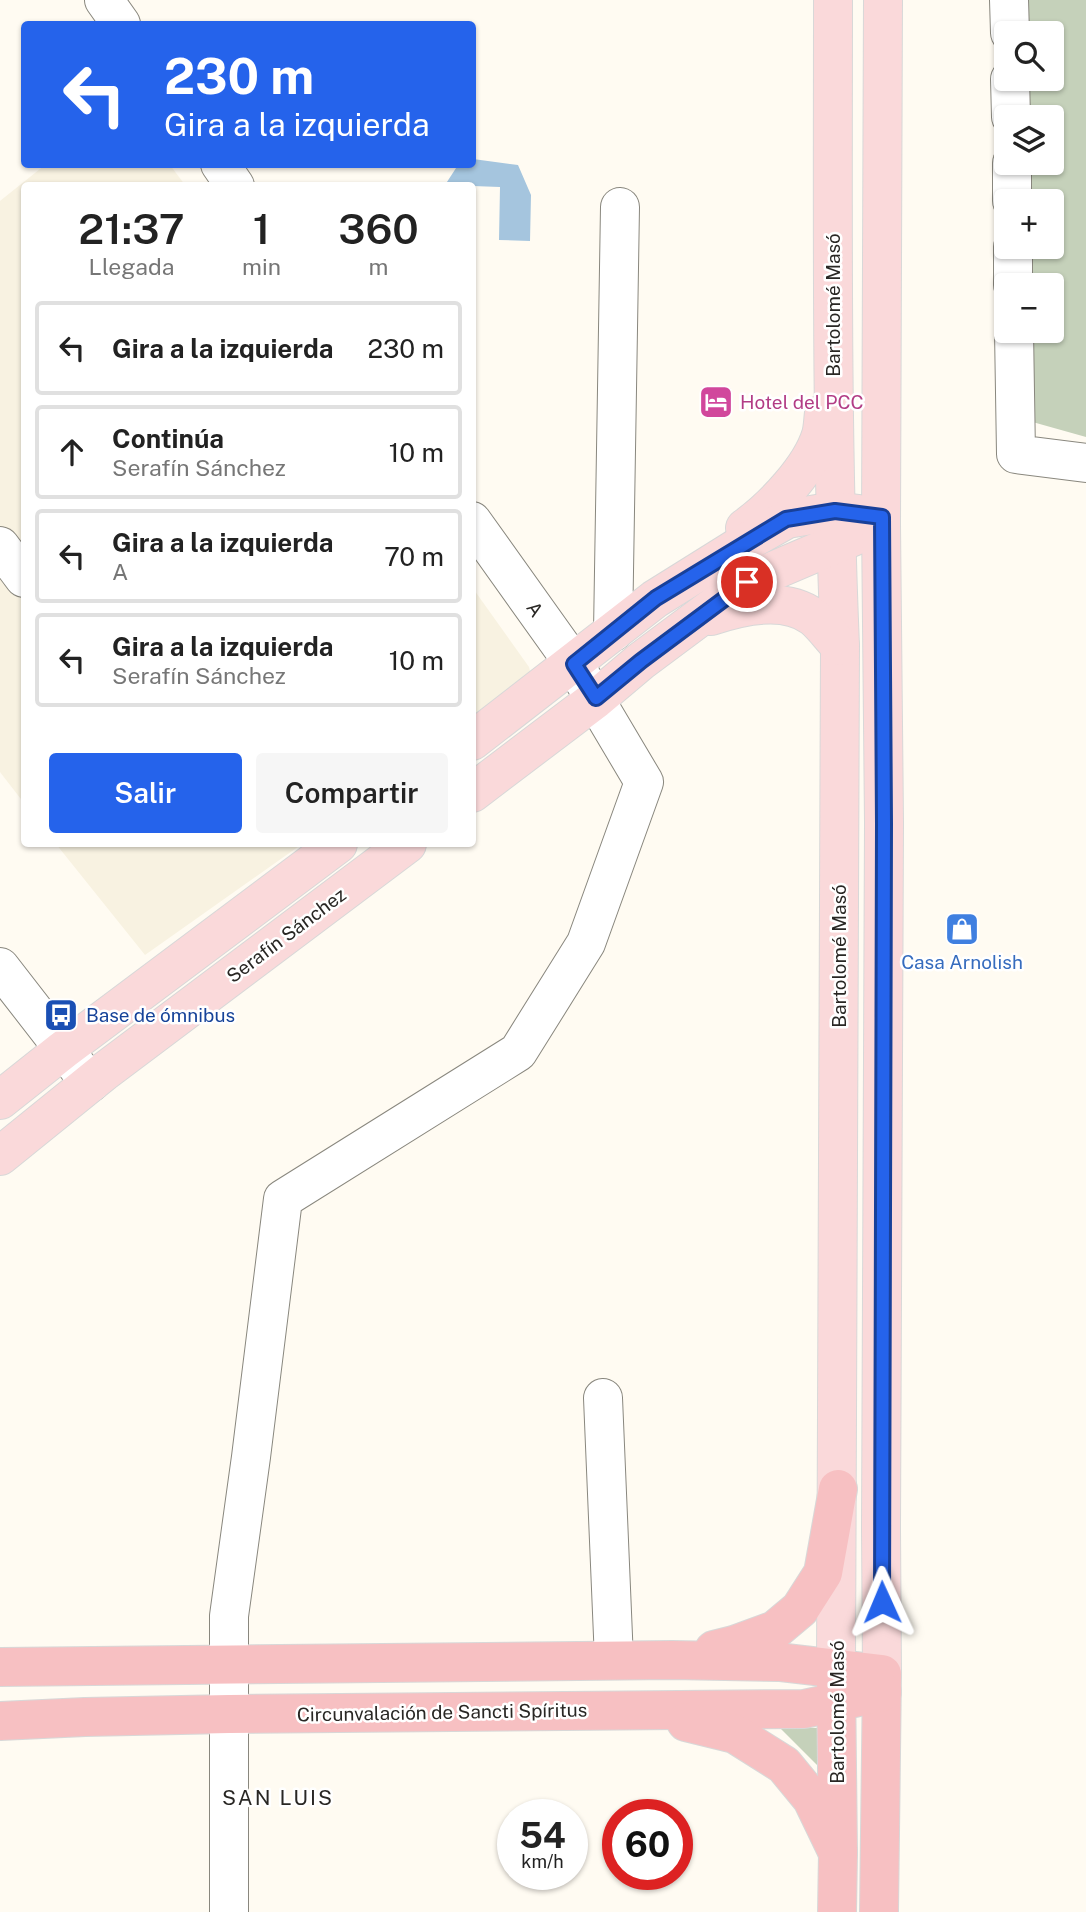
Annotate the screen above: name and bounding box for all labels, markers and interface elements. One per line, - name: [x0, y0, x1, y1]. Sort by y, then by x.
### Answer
- map controls: [994, 21, 1064, 343]
- button: search: [994, 21, 1064, 91]
- text: 230 m: [164, 47, 314, 105]
- icon: left: [49, 49, 140, 140]
- button: layers: [994, 105, 1064, 175]
- text: Gira a la izquierda: [164, 106, 430, 143]
- button: +: [994, 189, 1064, 259]
- text: 21:37: [78, 204, 185, 253]
- text: 1: [253, 204, 270, 253]
- text: 360: [338, 204, 419, 253]
- street label: Bartolomé Masó: [822, 233, 844, 377]
- text: Llegada: [89, 253, 174, 280]
- text: min: [242, 253, 281, 280]
- text: m: [369, 253, 388, 280]
- button: −: [994, 273, 1064, 343]
- icon: left: [53, 329, 91, 367]
- text: Gira a la izquierda: [112, 333, 334, 364]
- text: 230 m: [368, 333, 444, 364]
- hotel icon: Hotel del PCC: [697, 383, 735, 421]
- place label: Hotel del PCC: [740, 391, 864, 413]
- text: Continúa: [112, 423, 224, 454]
- icon: ahead: [53, 433, 91, 471]
- text: 10 m: [389, 437, 444, 468]
- text: Serafín Sánchez: [112, 454, 286, 481]
- text: Gira a la izquierda: [112, 527, 334, 558]
- icon: left: [53, 537, 91, 575]
- text: 70 m: [384, 541, 444, 572]
- pin: [717, 552, 777, 612]
- text: A: [112, 558, 128, 585]
- icon: arrive: [728, 563, 766, 601]
- street label: A: [522, 597, 548, 621]
- text: Gira a la izquierda: [112, 631, 334, 662]
- icon: left: [53, 641, 91, 679]
- text: 10 m: [389, 645, 444, 676]
- text: Serafín Sánchez: [112, 662, 286, 689]
- button: Salir: [49, 753, 242, 833]
- button: Compartir: [256, 753, 448, 833]
- street label: Serafín Sánchez: [222, 883, 350, 987]
- street label: Bartolomé Masó: [828, 884, 850, 1028]
- shop icon: Casa Arnolish: [943, 910, 981, 948]
- place label: Casa Arnolish: [901, 951, 1023, 973]
- bus stop icon: Base de ómnibus: [42, 996, 80, 1034]
- place label: Base de ómnibus: [86, 1004, 235, 1026]
- position arrow: [845, 1565, 919, 1639]
- street label: Bartolomé Masó: [826, 1640, 848, 1784]
- street label: Circunvalación de Sancti Spíritus: [297, 1698, 587, 1726]
- district label: SAN LUIS: [222, 1785, 334, 1810]
- speed limit sign: 60: [602, 1799, 693, 1890]
- text: 54: [519, 1815, 566, 1856]
- text: km/h: [521, 1851, 564, 1872]

